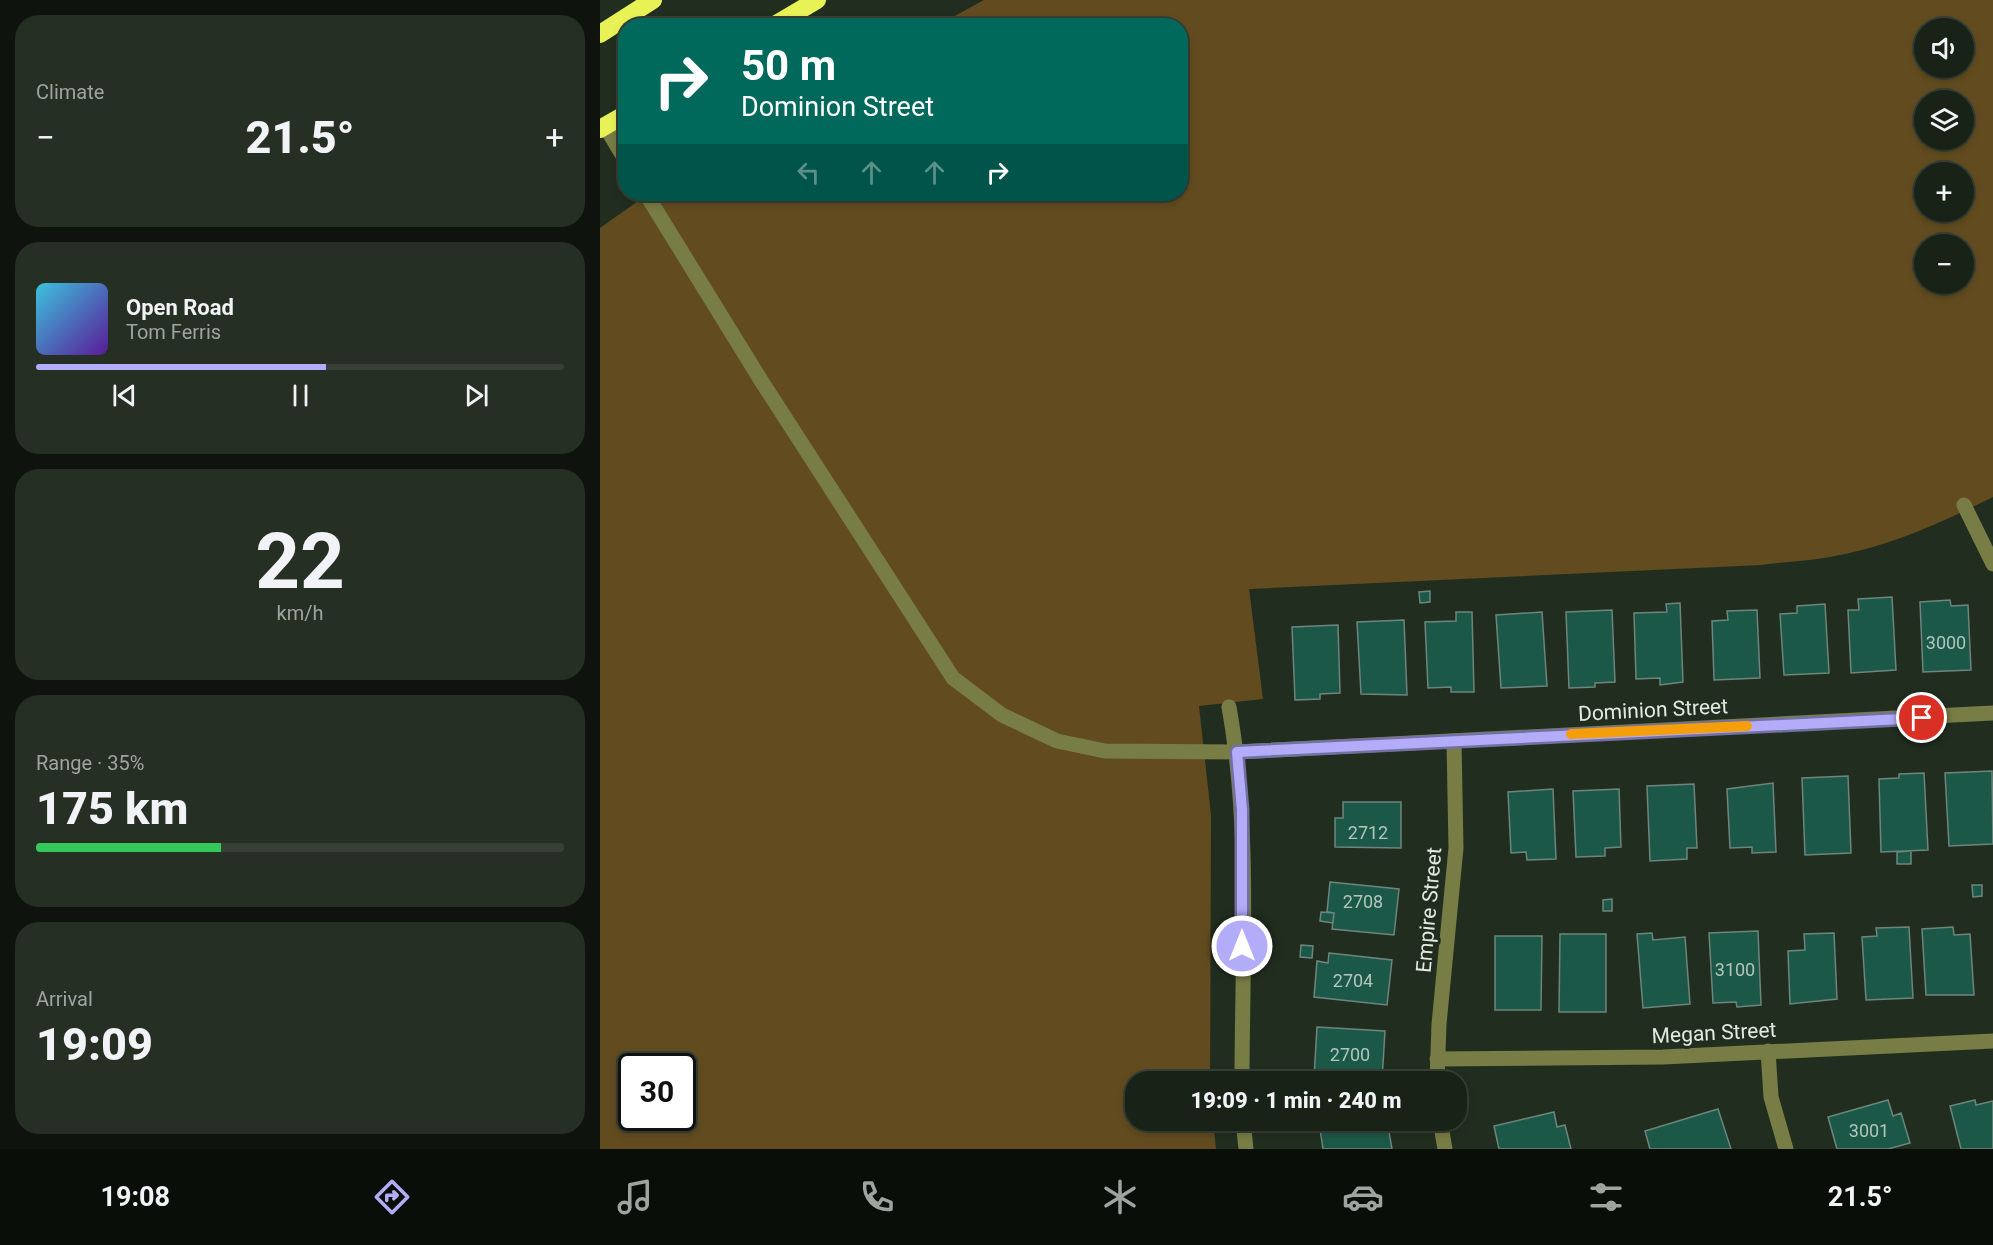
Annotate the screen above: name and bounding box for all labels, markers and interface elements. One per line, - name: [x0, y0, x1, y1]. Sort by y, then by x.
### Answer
- map controls: [1914, 18, 1974, 294]
- button: sound: [1914, 18, 1974, 78]
- text: 50 m: [741, 41, 836, 90]
- icon: right: [642, 42, 720, 120]
- text: Climate: [36, 80, 104, 104]
- button: layers: [1914, 90, 1974, 150]
- text: Dominion Street: [741, 91, 934, 123]
- text: 21.5°: [246, 111, 355, 164]
- text: −: [36, 118, 55, 157]
- text: +: [545, 118, 564, 157]
- icon: left: [792, 156, 825, 189]
- icon: ahead: [855, 156, 888, 189]
- icon: ahead: [918, 156, 951, 189]
- icon: right: [981, 156, 1014, 189]
- button: +: [1914, 162, 1974, 222]
- button: −: [1914, 234, 1974, 294]
- text: Open Road: [126, 295, 234, 320]
- text: Tom Ferris: [126, 320, 221, 344]
- icon: previous: [108, 379, 141, 412]
- icon: pause: [284, 379, 317, 412]
- icon: next: [460, 379, 493, 412]
- text: 22: [255, 516, 345, 607]
- text: km/h: [277, 601, 323, 625]
- house number: 3000: [1926, 632, 1966, 653]
- pin: [1896, 692, 1947, 743]
- street label: Dominion Street: [1577, 694, 1729, 726]
- icon: arrive: [1905, 701, 1938, 734]
- text: Range · 35%: [36, 751, 144, 775]
- text: 175 km: [36, 782, 188, 835]
- house number: 2712: [1348, 822, 1388, 843]
- street label: Empire Street: [1412, 846, 1446, 974]
- house number: 2708: [1343, 891, 1383, 912]
- position arrow: [1210, 914, 1274, 978]
- house number: 3100: [1715, 959, 1755, 980]
- house number: 2704: [1333, 970, 1373, 991]
- text: Arrival: [36, 987, 93, 1011]
- text: 19:09: [36, 1018, 153, 1071]
- street label: Megan Street: [1651, 1018, 1777, 1048]
- house number: 2700: [1330, 1044, 1370, 1065]
- speed limit sign: 30: [618, 1053, 696, 1131]
- text: 19:09 · 1 min · 240 m: [1191, 1088, 1401, 1113]
- house number: 3001: [1849, 1120, 1889, 1141]
- icon: directions: [371, 1176, 413, 1218]
- icon: music: [614, 1176, 656, 1218]
- icon: phone: [856, 1176, 898, 1218]
- icon: climate: [1099, 1176, 1141, 1218]
- icon: car: [1342, 1176, 1384, 1218]
- icon: filters: [1585, 1176, 1627, 1218]
- text: 19:08: [100, 1181, 170, 1213]
- text: 21.5°: [1828, 1181, 1893, 1213]

